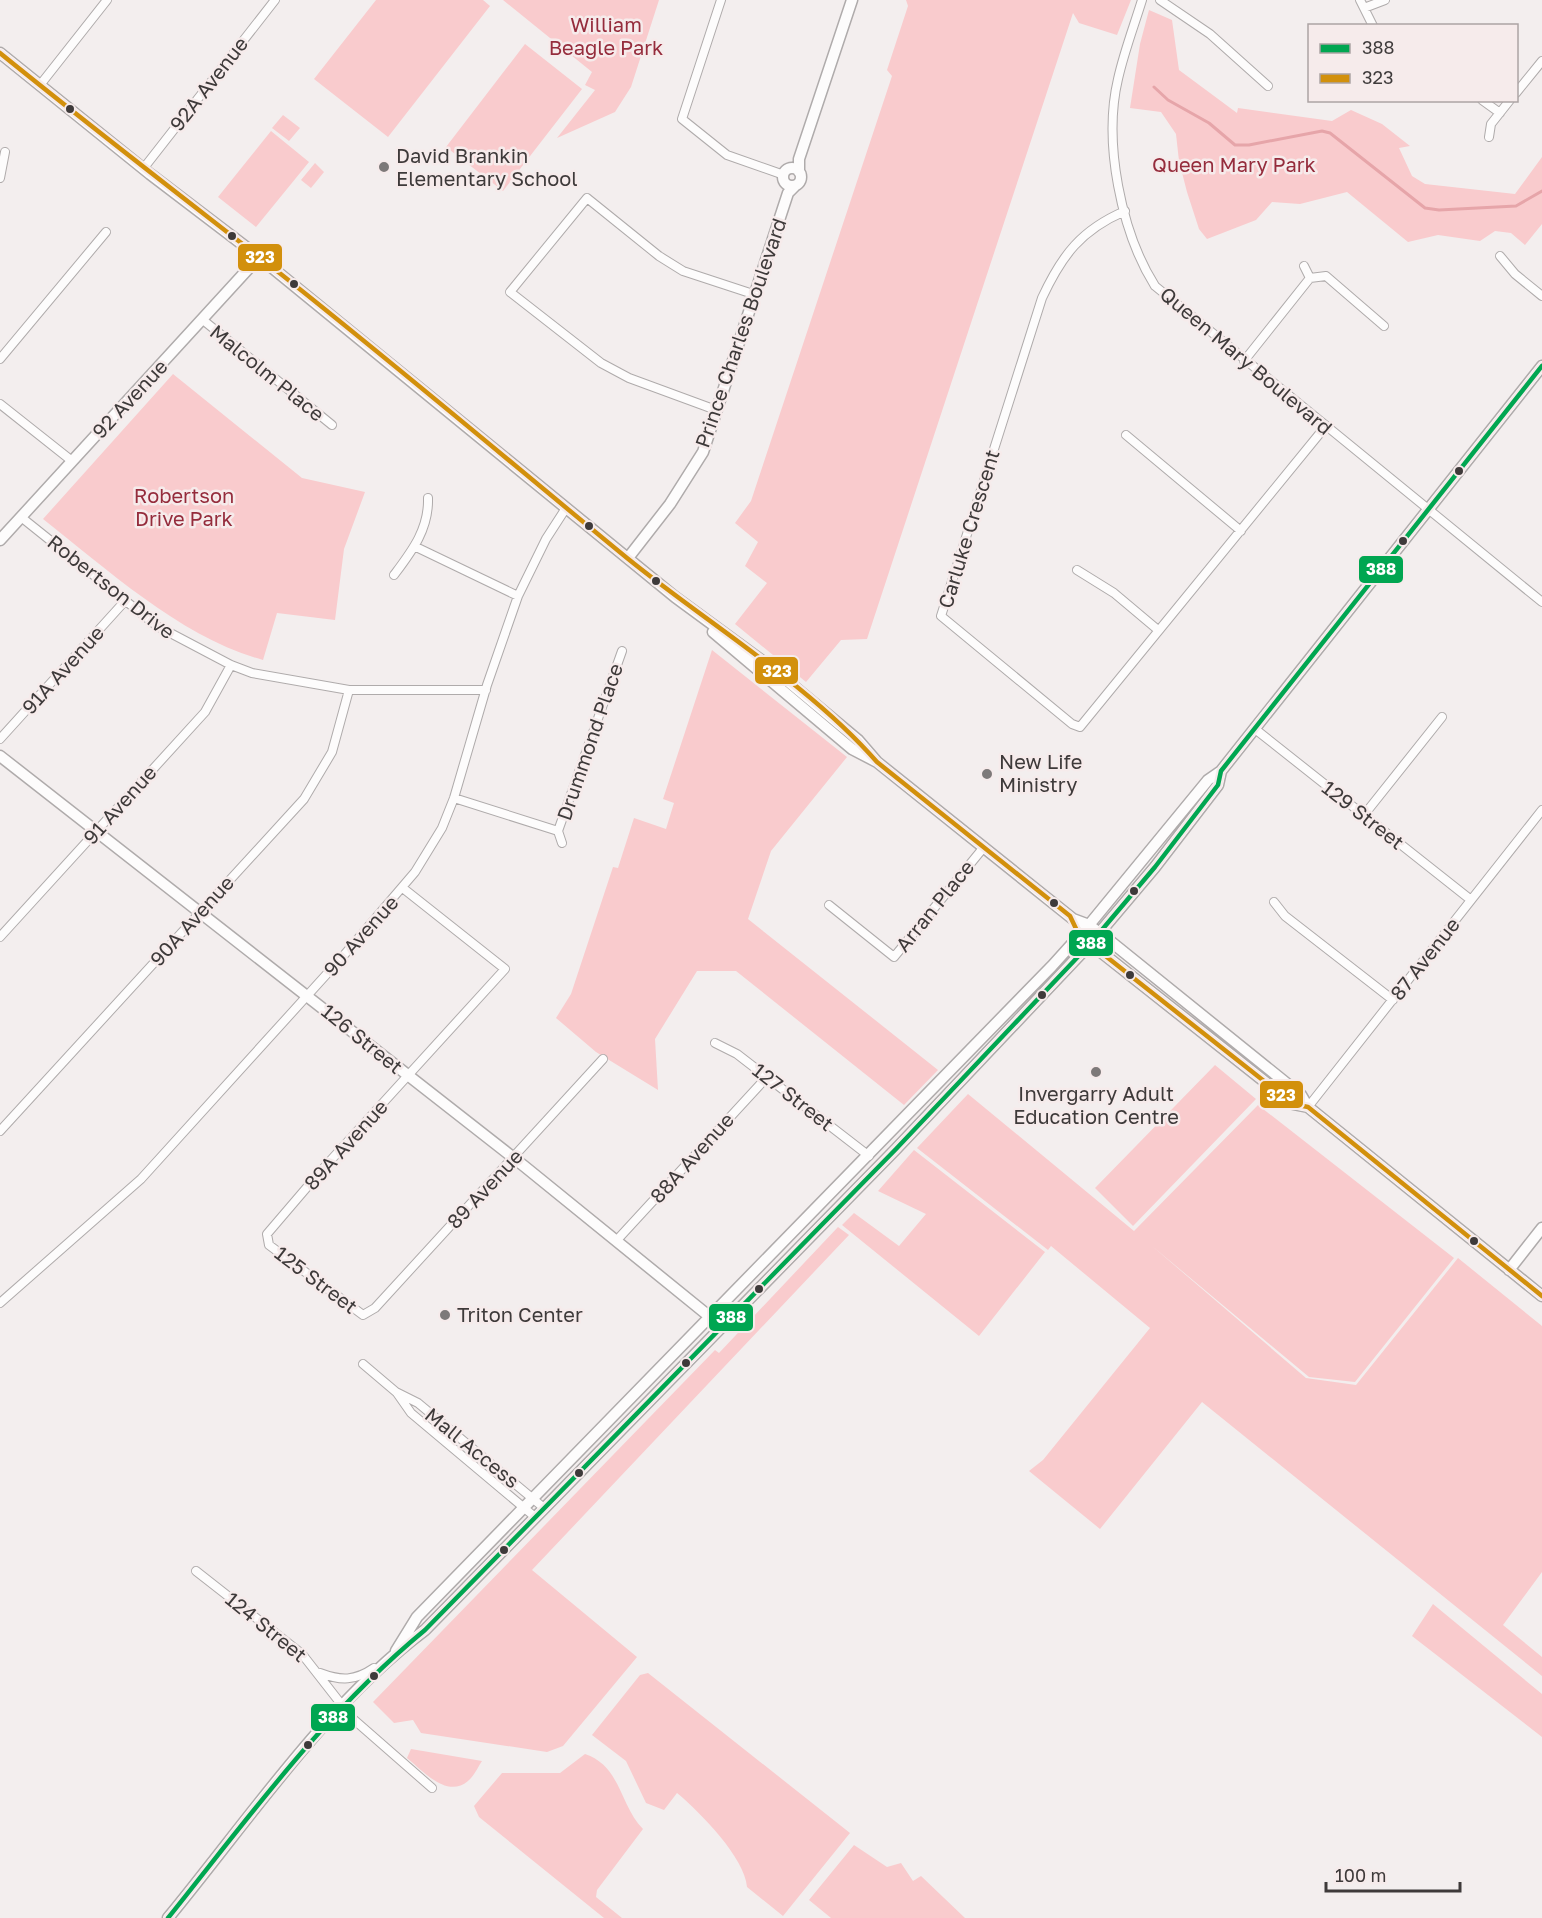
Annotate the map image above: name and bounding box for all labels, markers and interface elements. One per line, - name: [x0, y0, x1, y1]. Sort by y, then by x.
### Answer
- park label: William Beagle Park: [549, 12, 663, 59]
- legend: [1308, 24, 1518, 102]
- street label: 92A Avenue: [164, 32, 252, 135]
- text: 388: [1362, 36, 1395, 58]
- text: 323: [1362, 66, 1394, 88]
- unlabelled marker: [64, 103, 76, 115]
- place label: David Brankin Elementary School: [396, 143, 578, 190]
- park label: Queen Mary Park: [1152, 152, 1316, 176]
- marker: David Brankin Elementary School: [377, 160, 391, 174]
- street label: Prince Charles Boulevard: [689, 215, 791, 451]
- unlabelled marker: [226, 230, 238, 242]
- line badge: 323: [237, 243, 283, 272]
- text: 323: [245, 247, 275, 267]
- unlabelled marker: [288, 278, 300, 290]
- street label: Queen Mary Boulevard: [1156, 281, 1338, 439]
- street label: Malcolm Place: [206, 319, 330, 426]
- street label: 92 Avenue: [87, 354, 172, 443]
- street label: Carluke Crescent: [932, 446, 1004, 611]
- unlabelled marker: [1453, 465, 1465, 477]
- park label: Robertson Drive Park: [134, 483, 234, 530]
- unlabelled marker: [583, 520, 595, 532]
- street label: Robertson Drive: [43, 529, 180, 643]
- unlabelled marker: [1397, 535, 1409, 547]
- line badge: 388: [1358, 555, 1404, 584]
- text: 388: [1366, 559, 1396, 579]
- unlabelled marker: [650, 575, 662, 587]
- street label: 91A Avenue: [16, 620, 108, 719]
- line badge: 323: [754, 656, 799, 685]
- street label: Drummond Place: [551, 660, 627, 823]
- text: 323: [762, 661, 792, 681]
- place label: New Life Ministry: [999, 749, 1082, 796]
- street label: 91 Avenue: [78, 760, 161, 849]
- marker: New Life Ministry: [980, 767, 994, 781]
- street label: 129 Street: [1318, 775, 1409, 854]
- street label: Arran Place: [890, 855, 978, 956]
- street label: 90A Avenue: [144, 870, 238, 971]
- unlabelled marker: [1128, 885, 1140, 897]
- street label: 90 Avenue: [318, 890, 403, 981]
- unlabelled marker: [1048, 897, 1060, 909]
- street label: 87 Avenue: [1384, 912, 1464, 1005]
- line badge: 388: [1068, 929, 1114, 957]
- text: 388: [1076, 933, 1106, 953]
- unlabelled marker: [1124, 969, 1136, 981]
- unlabelled marker: [1036, 989, 1048, 1001]
- street label: 126 Street: [317, 998, 408, 1078]
- street label: 127 Street: [748, 1057, 839, 1135]
- marker: Invergarry Adult Education Centre: [1089, 1065, 1103, 1079]
- line badge: 323: [1259, 1080, 1304, 1109]
- place label: Invergarry Adult Education Centre: [1013, 1081, 1179, 1128]
- text: 323: [1266, 1085, 1296, 1105]
- street label: 89A Avenue: [298, 1094, 392, 1194]
- street label: 88A Avenue: [644, 1107, 738, 1207]
- street label: 89 Avenue: [441, 1144, 527, 1233]
- unlabelled marker: [1468, 1235, 1480, 1247]
- street label: 125 Street: [271, 1240, 363, 1318]
- unlabelled marker: [753, 1283, 765, 1295]
- place label: Triton Center: [457, 1302, 583, 1326]
- line badge: 388: [708, 1303, 754, 1332]
- text: 388: [716, 1307, 746, 1327]
- marker: Triton Center: [438, 1308, 452, 1322]
- unlabelled marker: [680, 1357, 692, 1369]
- street label: Mall Access: [421, 1402, 525, 1492]
- unlabelled marker: [573, 1467, 585, 1479]
- unlabelled marker: [498, 1544, 510, 1556]
- street label: 124 Street: [221, 1586, 312, 1666]
- unlabelled marker: [368, 1670, 380, 1682]
- line badge: 388: [310, 1703, 356, 1732]
- text: 388: [318, 1707, 348, 1727]
- unlabelled marker: [302, 1739, 314, 1751]
- scale bar: [1326, 1855, 1460, 1893]
- text: 100 m: [1335, 1864, 1386, 1886]

